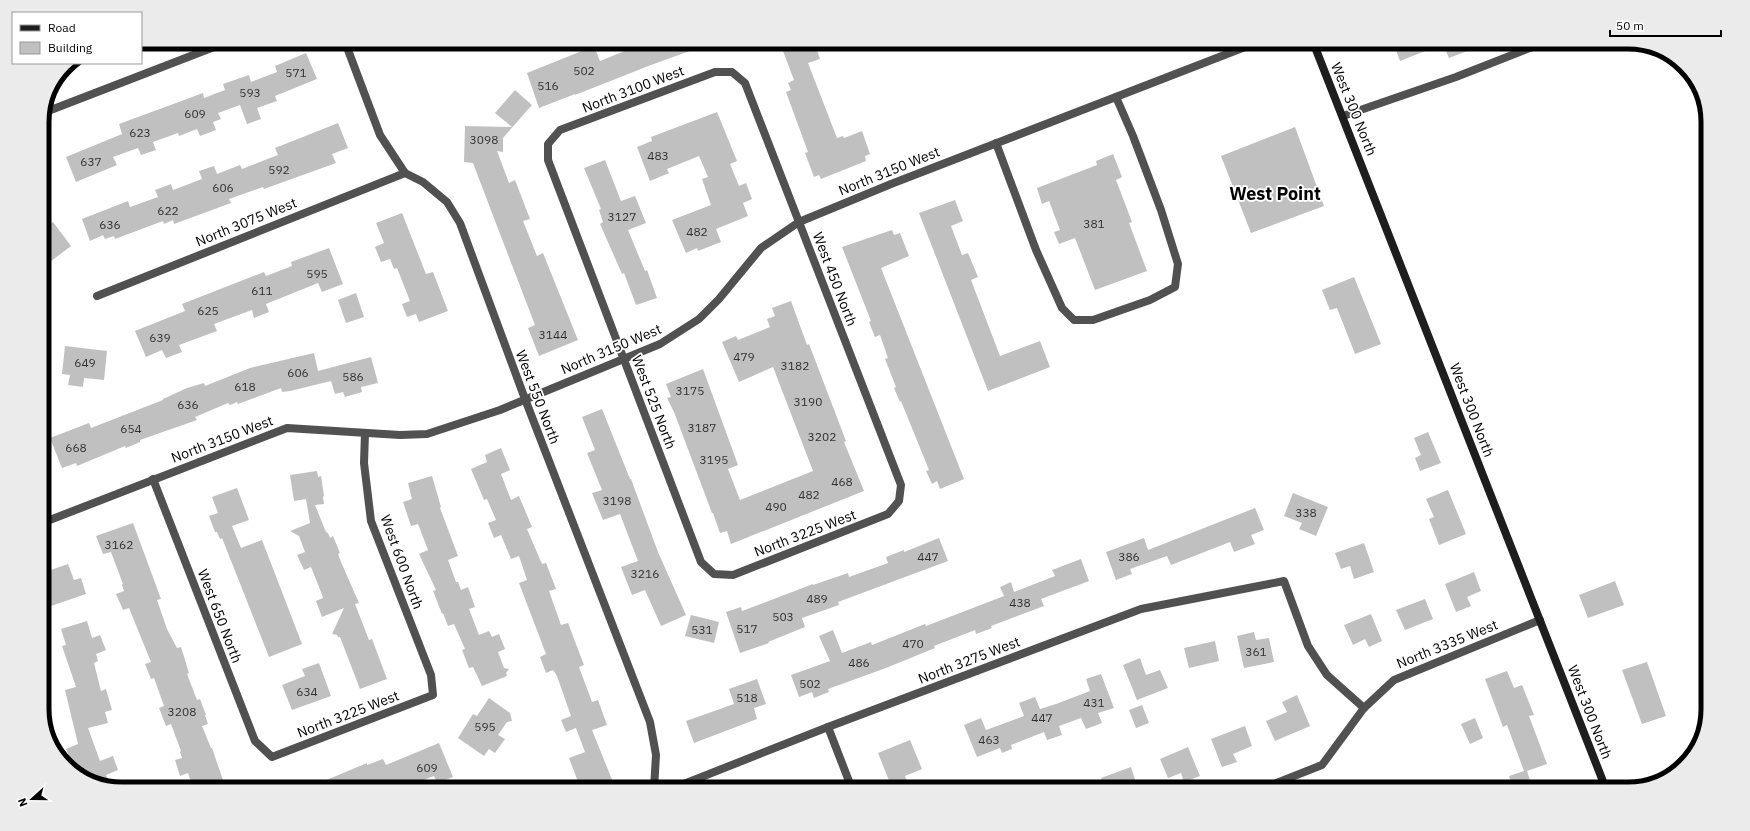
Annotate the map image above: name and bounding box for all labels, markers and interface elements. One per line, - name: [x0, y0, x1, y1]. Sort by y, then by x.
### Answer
- legend: [12, 12, 142, 64]
- scale bar: [1610, 12, 1721, 38]
- text: 50 m: [1616, 18, 1644, 33]
- text: Road: [48, 20, 76, 35]
- text: Building: [48, 40, 93, 55]
- street label: West 300 North: [1327, 60, 1381, 158]
- street label: North 3100 West: [580, 61, 687, 117]
- house number: 502: [573, 63, 595, 78]
- house number: 571: [285, 65, 307, 80]
- house number: 516: [537, 78, 559, 93]
- house number: 593: [239, 85, 261, 100]
- house number: 609: [184, 106, 206, 121]
- house number: 623: [129, 125, 151, 140]
- house number: 3098: [470, 132, 498, 147]
- street label: North 3150 West: [836, 142, 942, 199]
- house number: 483: [647, 148, 669, 163]
- house number: 637: [80, 154, 102, 169]
- house number: 592: [268, 162, 290, 177]
- house number: 606: [212, 180, 234, 195]
- district label: West Point: [1229, 182, 1321, 205]
- street label: North 3075 West: [193, 193, 299, 250]
- house number: 622: [157, 203, 179, 218]
- house number: 3127: [608, 209, 636, 224]
- house number: 381: [1083, 216, 1105, 231]
- house number: 636: [99, 217, 121, 232]
- house number: 482: [686, 224, 708, 239]
- street label: West 450 North: [809, 229, 861, 329]
- house number: 595: [306, 266, 328, 281]
- house number: 611: [251, 283, 273, 298]
- house number: 625: [197, 303, 219, 318]
- street label: North 3150 West: [558, 320, 664, 378]
- house number: 3144: [539, 327, 567, 342]
- house number: 639: [149, 330, 171, 345]
- street label: West 550 North: [512, 347, 564, 447]
- house number: 479: [733, 349, 755, 364]
- street label: West 525 North: [628, 352, 680, 452]
- house number: 649: [74, 355, 96, 370]
- house number: 3182: [781, 358, 809, 373]
- street label: West 300 North: [1446, 360, 1498, 460]
- house number: 606: [287, 365, 309, 380]
- house number: 586: [342, 369, 364, 384]
- house number: 618: [234, 379, 256, 394]
- house number: 3175: [676, 383, 704, 398]
- house number: 3190: [794, 394, 822, 409]
- house number: 636: [177, 397, 199, 412]
- street label: North 3150 West: [169, 411, 276, 467]
- house number: 3187: [688, 420, 716, 435]
- house number: 654: [120, 421, 142, 436]
- house number: 3202: [808, 429, 836, 444]
- house number: 668: [65, 440, 87, 455]
- house number: 3195: [700, 452, 728, 467]
- house number: 468: [831, 474, 853, 489]
- house number: 482: [798, 487, 820, 502]
- house number: 3198: [603, 493, 631, 508]
- house number: 490: [765, 499, 787, 514]
- street label: North 3225 West: [752, 505, 859, 561]
- house number: 338: [1295, 505, 1317, 520]
- street label: West 600 North: [377, 512, 427, 612]
- house number: 3162: [105, 537, 133, 552]
- house number: 447: [917, 549, 939, 564]
- house number: 386: [1118, 549, 1140, 564]
- street label: West 650 North: [194, 566, 246, 666]
- house number: 3216: [631, 566, 659, 581]
- house number: 489: [806, 591, 828, 606]
- house number: 438: [1009, 595, 1031, 610]
- house number: 503: [772, 609, 794, 624]
- street label: North 3335 West: [1394, 615, 1500, 672]
- house number: 517: [736, 621, 758, 636]
- house number: 531: [691, 622, 713, 637]
- street label: North 3275 West: [916, 632, 1023, 688]
- house number: 470: [902, 636, 924, 651]
- house number: 361: [1245, 644, 1267, 659]
- house number: 486: [848, 655, 870, 670]
- street label: West 300 North: [1564, 662, 1616, 762]
- house number: 502: [799, 676, 821, 691]
- house number: 634: [296, 684, 318, 699]
- street label: North 3225 West: [295, 686, 402, 742]
- house number: 518: [736, 690, 758, 705]
- house number: 431: [1083, 695, 1105, 710]
- house number: 3208: [168, 704, 196, 719]
- house number: 447: [1031, 710, 1053, 725]
- house number: 595: [474, 719, 496, 734]
- house number: 463: [978, 732, 1000, 747]
- house number: 609: [416, 760, 438, 775]
- north arrow: [12, 779, 52, 819]
- text: N: [15, 796, 31, 809]

